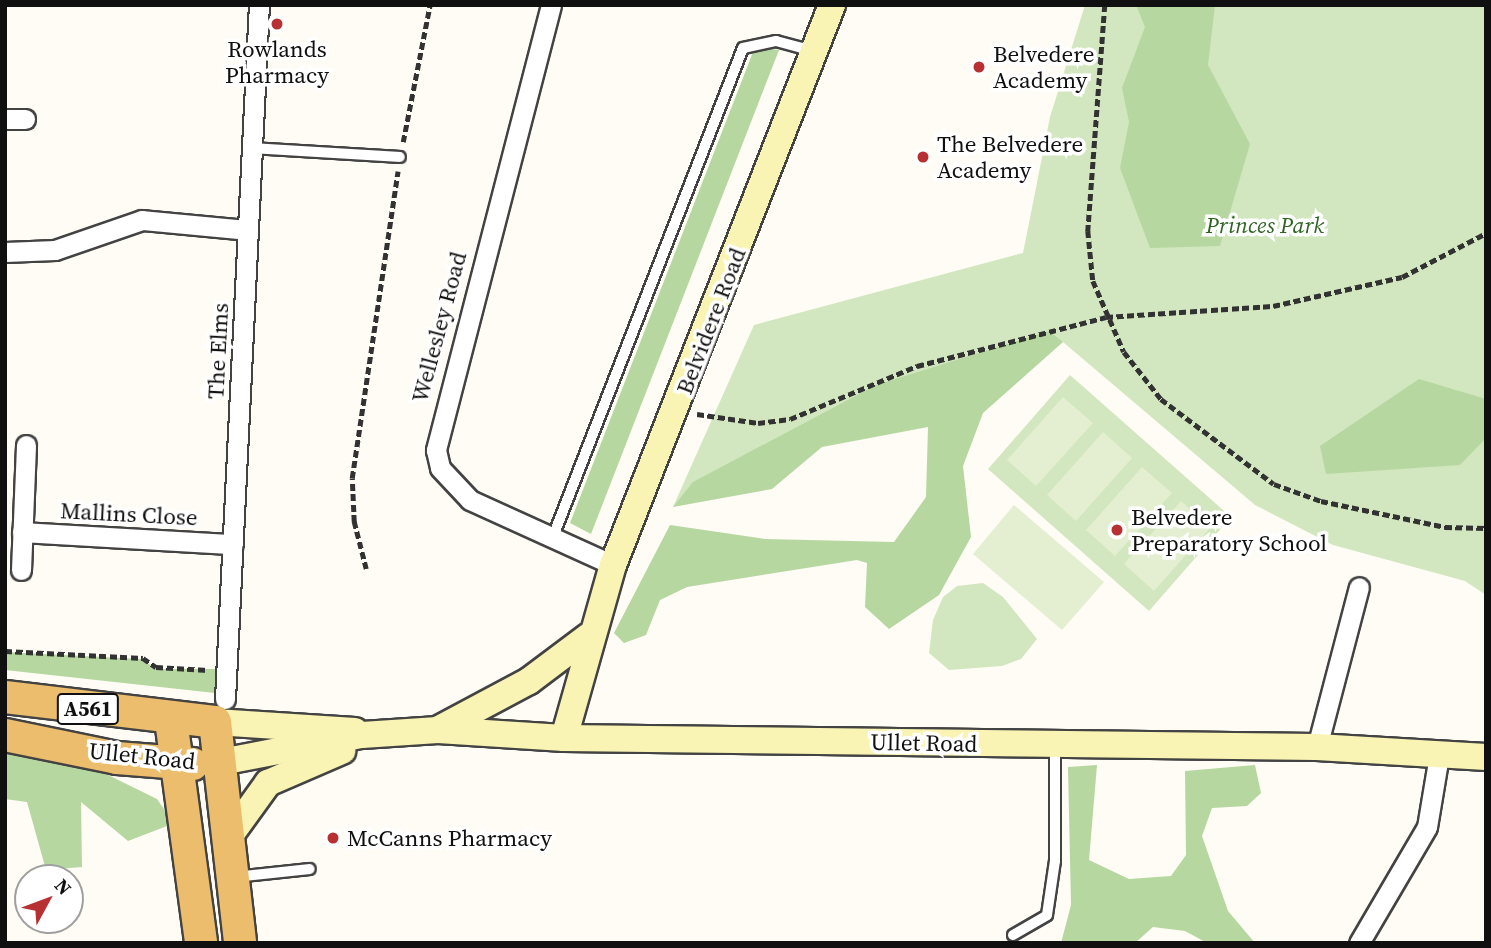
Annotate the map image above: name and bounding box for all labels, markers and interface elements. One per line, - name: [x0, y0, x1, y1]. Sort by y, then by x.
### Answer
- marker: Rowlands Pharmacy: [269, 16, 285, 32]
- place label: Rowlands Pharmacy: [225, 35, 329, 89]
- place label: Belvedere Academy: [993, 40, 1094, 94]
- marker: Belvedere Academy: [971, 59, 987, 75]
- place label: The Belvedere Academy: [937, 130, 1083, 184]
- marker: The Belvedere Academy: [915, 149, 931, 165]
- park label: Princes Park: [1206, 211, 1324, 239]
- street label: Belvidere Road: [670, 244, 752, 398]
- street label: Wellesley Road: [406, 249, 472, 405]
- street label: The Elms: [202, 302, 234, 400]
- street label: Mallins Close: [60, 497, 198, 531]
- place label: Belvedere Preparatory School: [1131, 503, 1327, 557]
- marker: Belvedere Preparatory School: [1109, 522, 1125, 538]
- road number: A561: [56, 692, 119, 726]
- street label: Ullet Road: [870, 728, 978, 758]
- street label: Ullet Road: [87, 737, 197, 775]
- place label: McCanns Pharmacy: [347, 824, 552, 852]
- marker: McCanns Pharmacy: [325, 830, 341, 846]
- north arrow: [14, 864, 84, 934]
- text: N: [49, 873, 78, 900]

